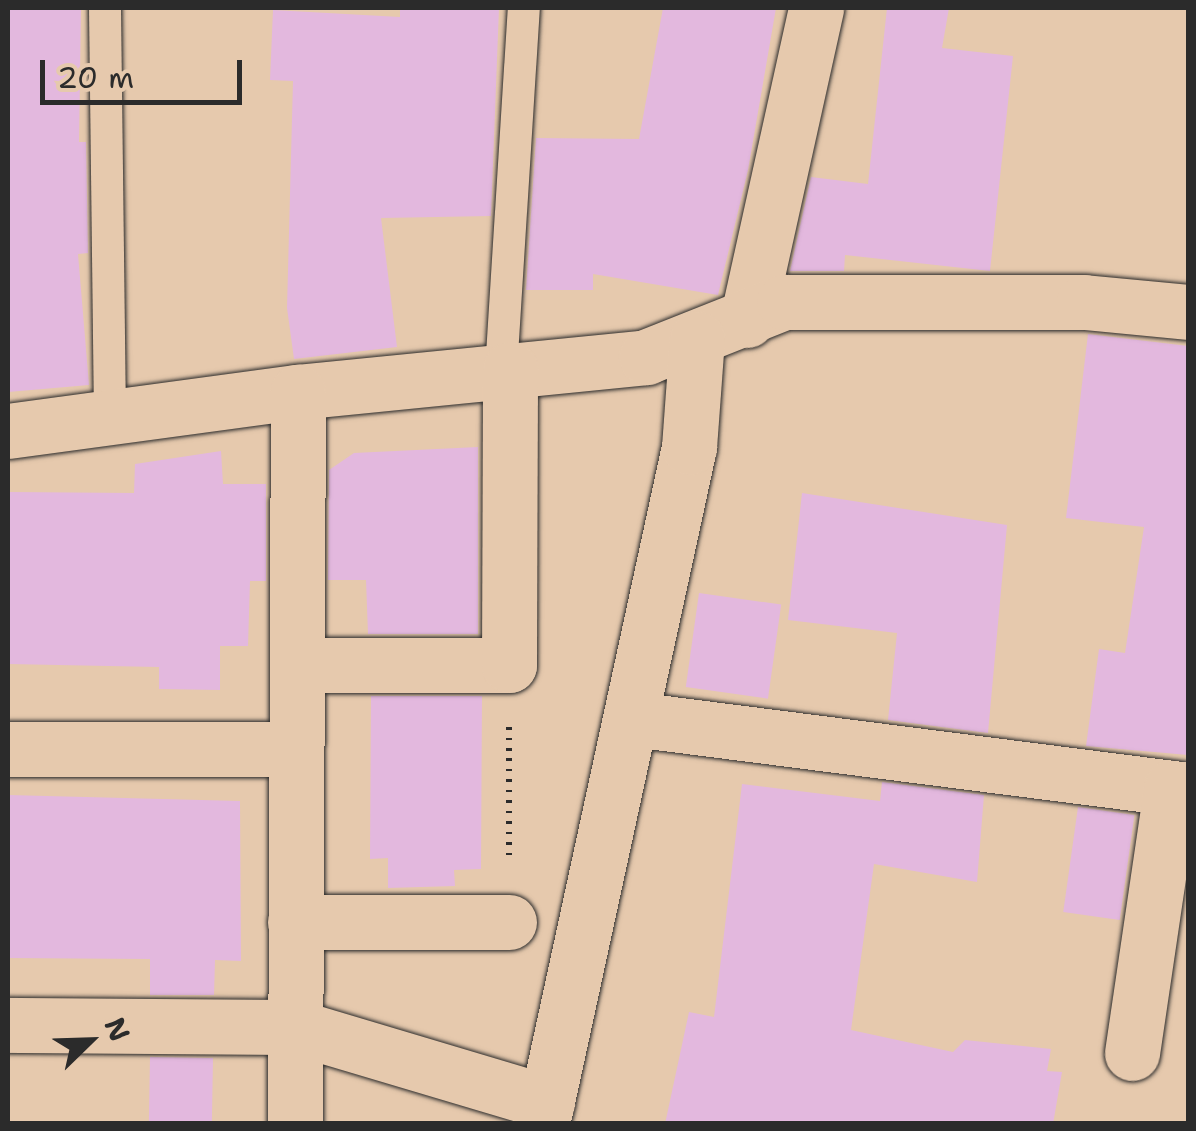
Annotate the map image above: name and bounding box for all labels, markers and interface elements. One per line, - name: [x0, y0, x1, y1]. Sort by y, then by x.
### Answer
- scale bar: [45, 40, 248, 102]
- text: 20 m: [57, 57, 134, 98]
- north arrow: [40, 991, 140, 1091]
- text: N: [96, 1012, 139, 1047]

